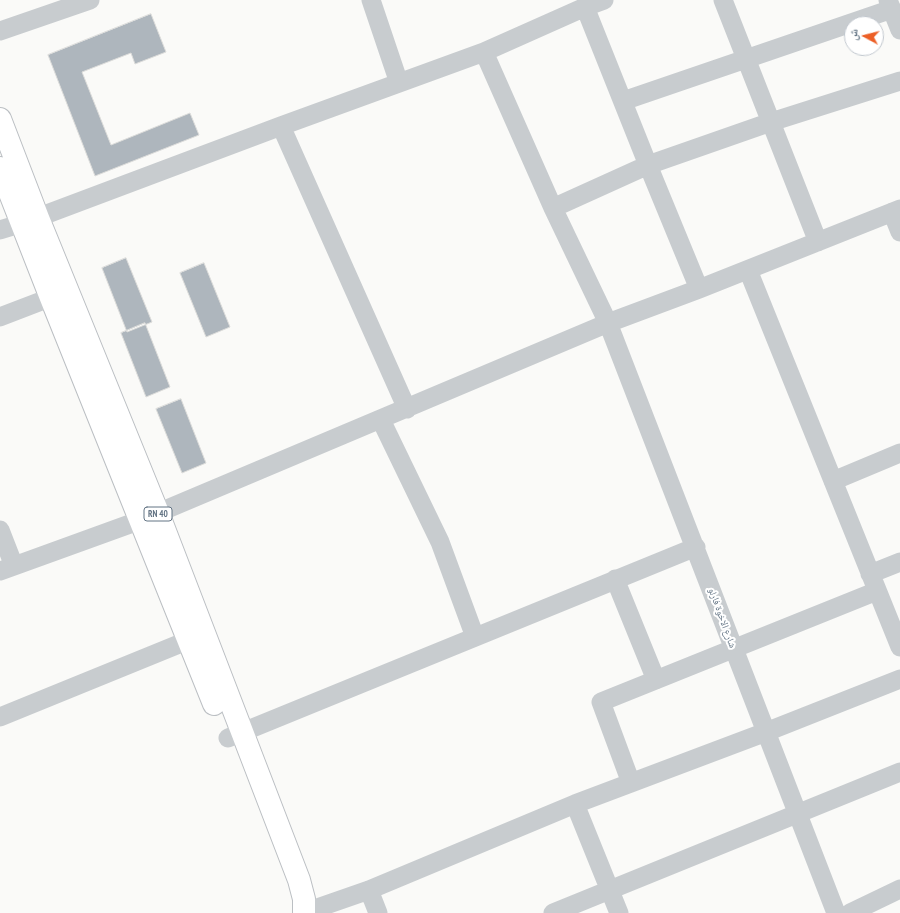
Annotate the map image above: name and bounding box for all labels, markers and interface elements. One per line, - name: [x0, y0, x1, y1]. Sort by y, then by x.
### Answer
- north arrow: [844, 16, 884, 56]
- text: ش: [845, 28, 861, 41]
- road number: RN 40: [144, 507, 172, 521]
- street label: شارع الاخوة فارلو: [706, 586, 738, 650]

